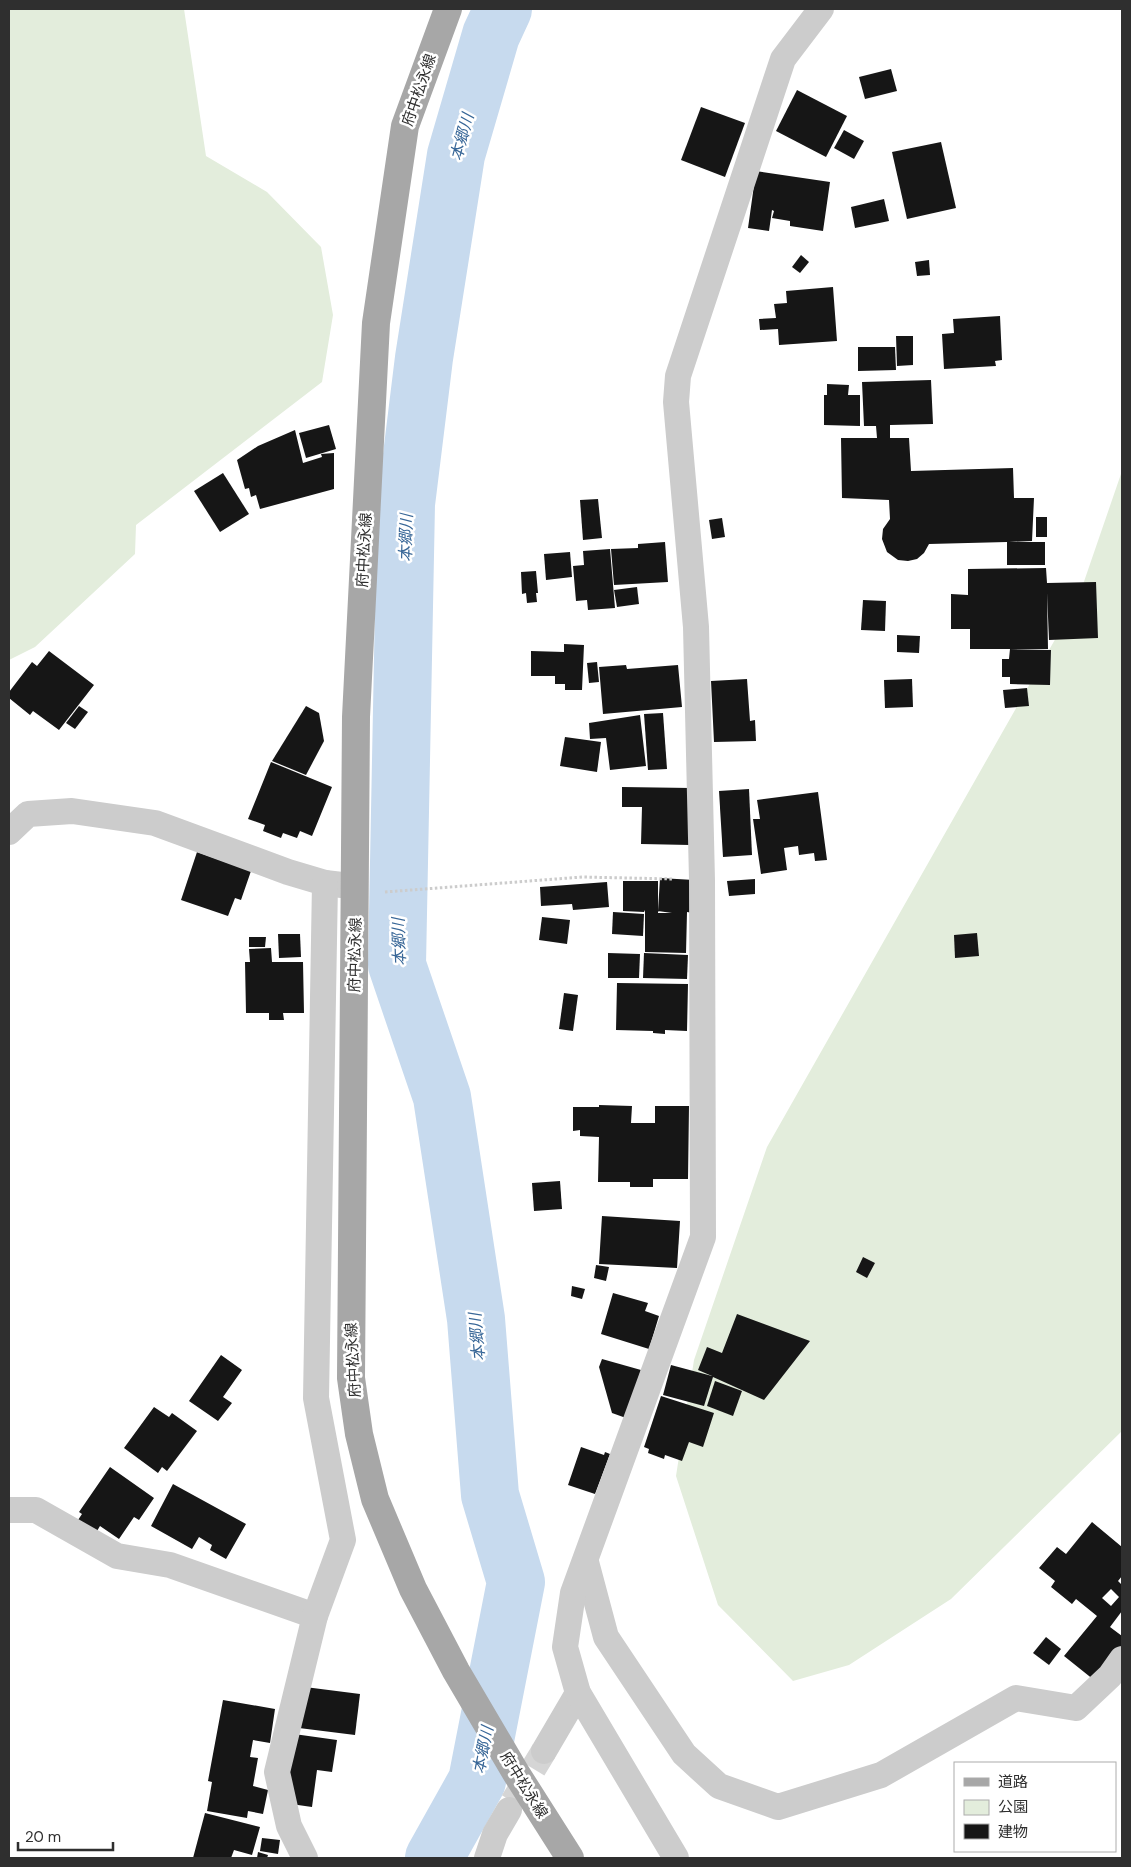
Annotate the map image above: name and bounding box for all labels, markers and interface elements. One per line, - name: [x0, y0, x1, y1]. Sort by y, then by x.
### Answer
- street label: 府中松永線: [397, 51, 441, 129]
- water label: 本郷川: [446, 109, 479, 163]
- street label: 府中松永線: [352, 512, 376, 588]
- water label: 本郷川: [395, 512, 417, 562]
- water label: 本郷川: [388, 916, 410, 966]
- street label: 府中松永線: [344, 917, 366, 993]
- water label: 本郷川: [464, 1310, 490, 1362]
- street label: 府中松永線: [341, 1322, 365, 1398]
- water label: 本郷川: [468, 1722, 498, 1776]
- street label: 府中松永線: [496, 1748, 552, 1822]
- legend: [954, 1762, 1116, 1852]
- text: 道路: [998, 1772, 1028, 1792]
- text: 公園: [998, 1797, 1028, 1817]
- scale bar: [18, 1820, 112, 1852]
- text: 建物: [998, 1822, 1028, 1842]
- text: 20 m: [25, 1827, 61, 1847]

